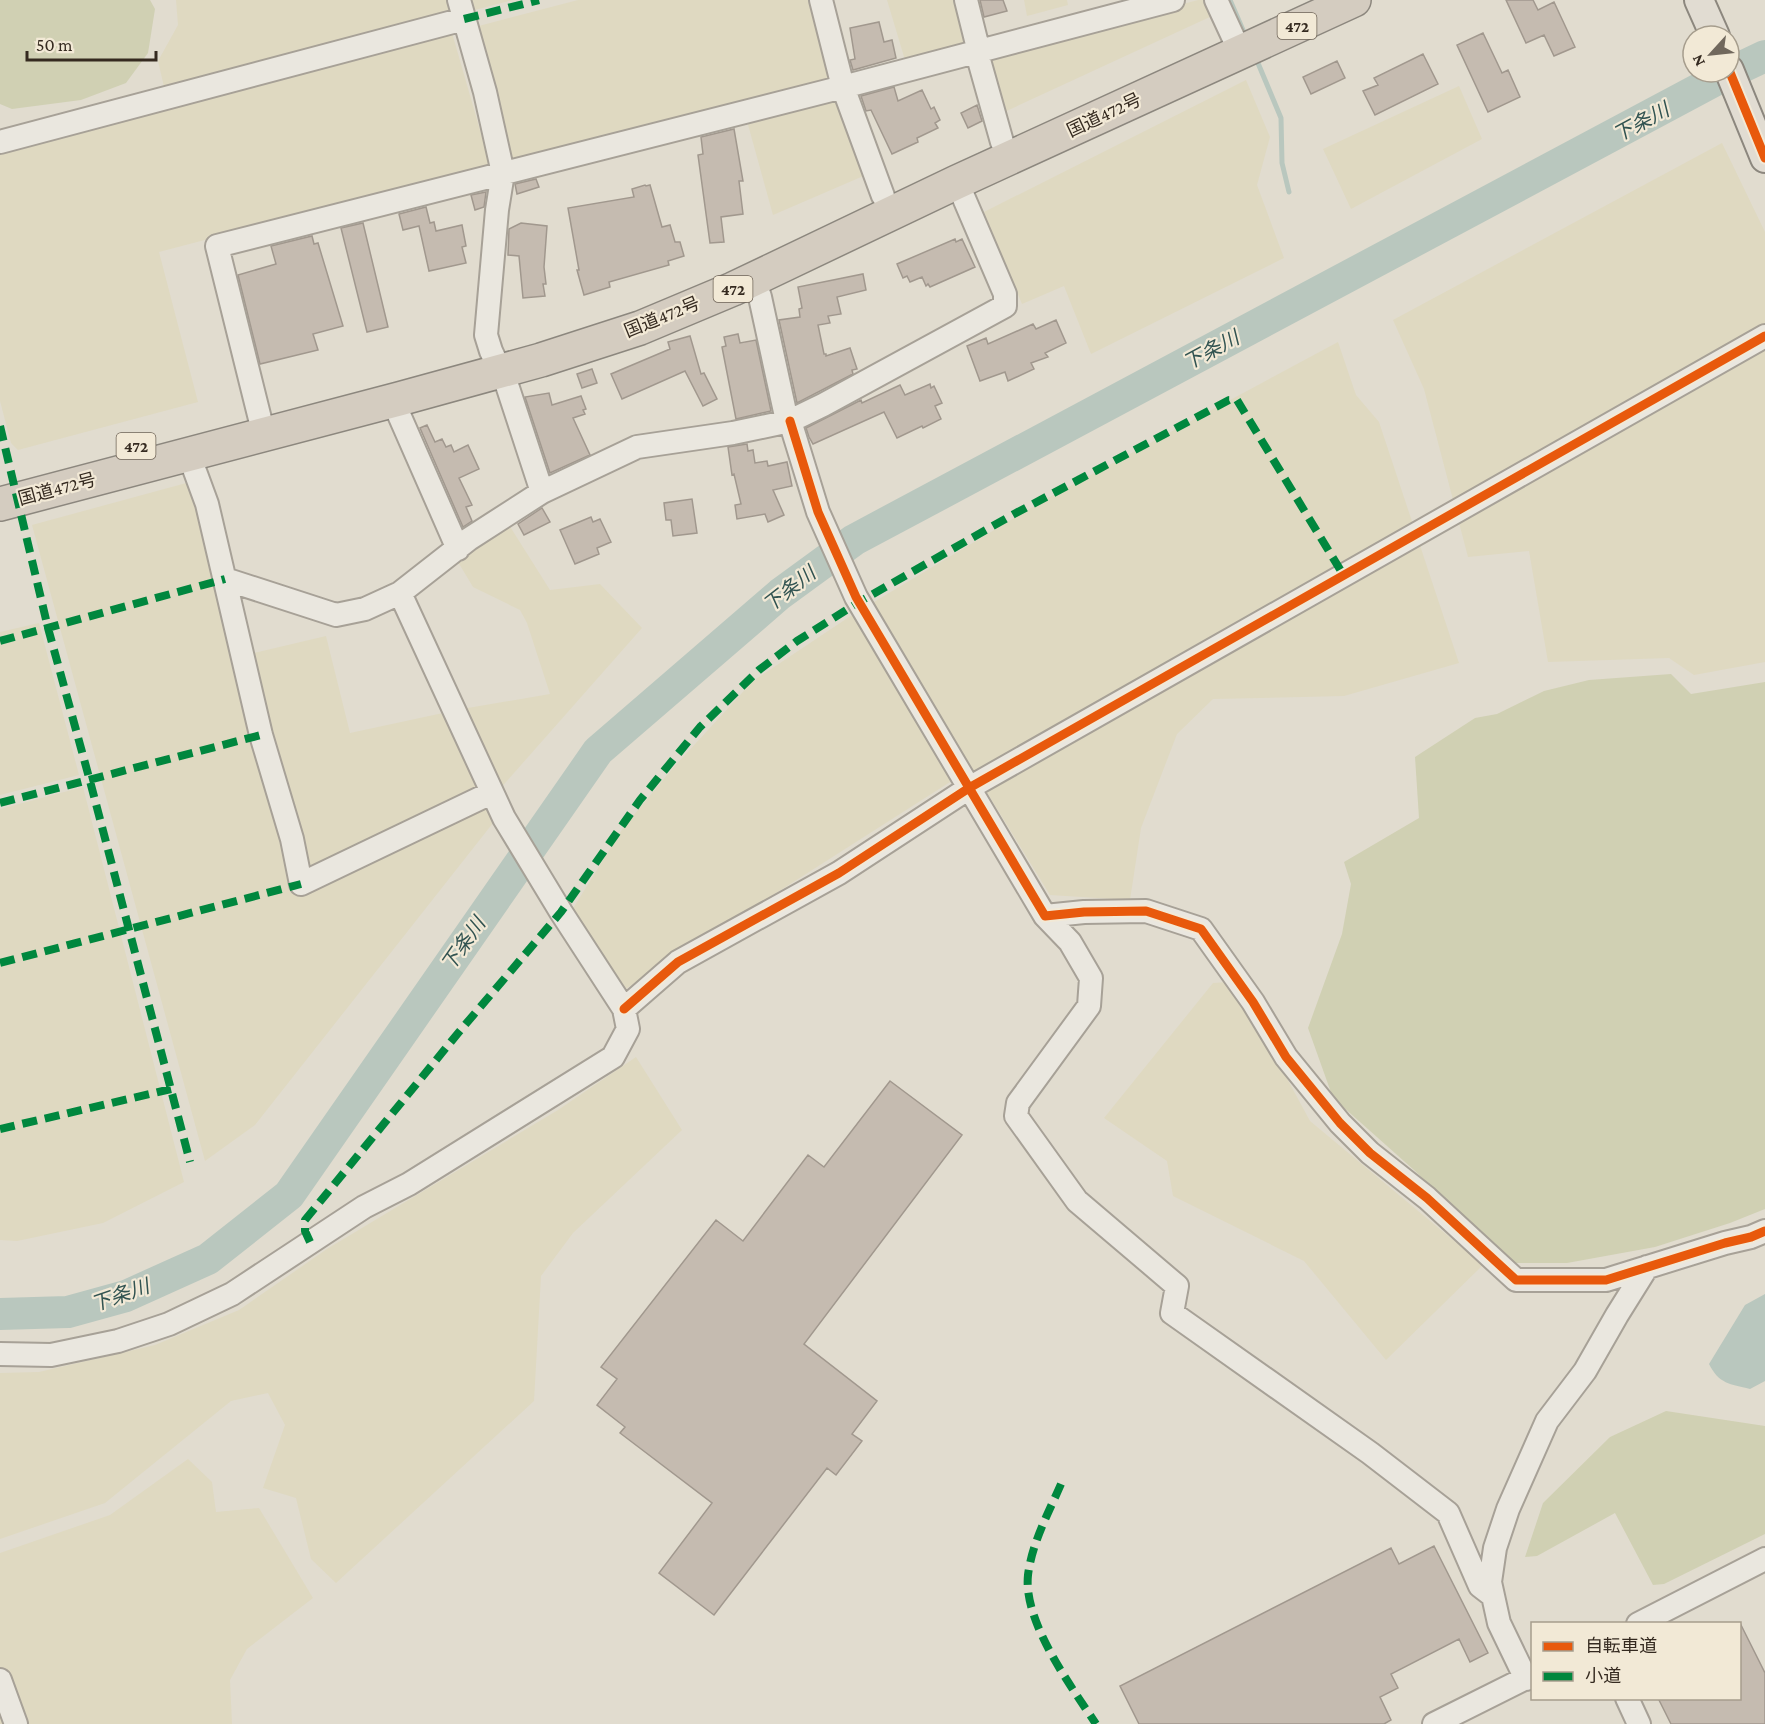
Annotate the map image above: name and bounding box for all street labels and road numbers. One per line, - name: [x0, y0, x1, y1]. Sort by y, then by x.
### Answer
- road number: 472: [1278, 13, 1316, 39]
- street label: 国道472号: [1064, 89, 1144, 141]
- road number: 472: [714, 276, 752, 302]
- street label: 国道472号: [621, 293, 703, 341]
- road number: 472: [116, 433, 156, 459]
- street label: 国道472号: [16, 469, 98, 509]

